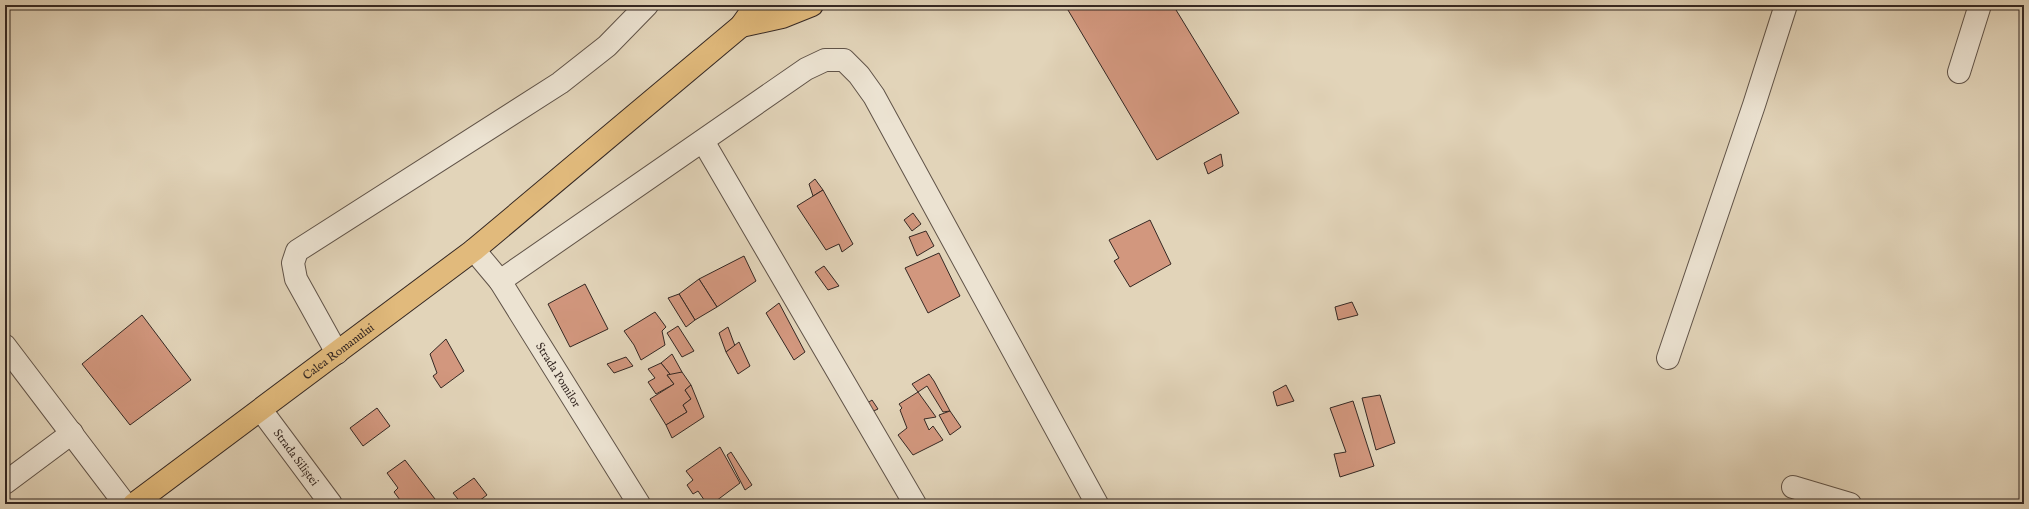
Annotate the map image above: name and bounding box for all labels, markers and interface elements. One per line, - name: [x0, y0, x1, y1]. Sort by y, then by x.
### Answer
- street label: Calea Romanului: [300, 320, 377, 383]
- street label: Strada Pomilor: [532, 340, 584, 411]
- street label: Strada Siliștei: [270, 426, 322, 489]

